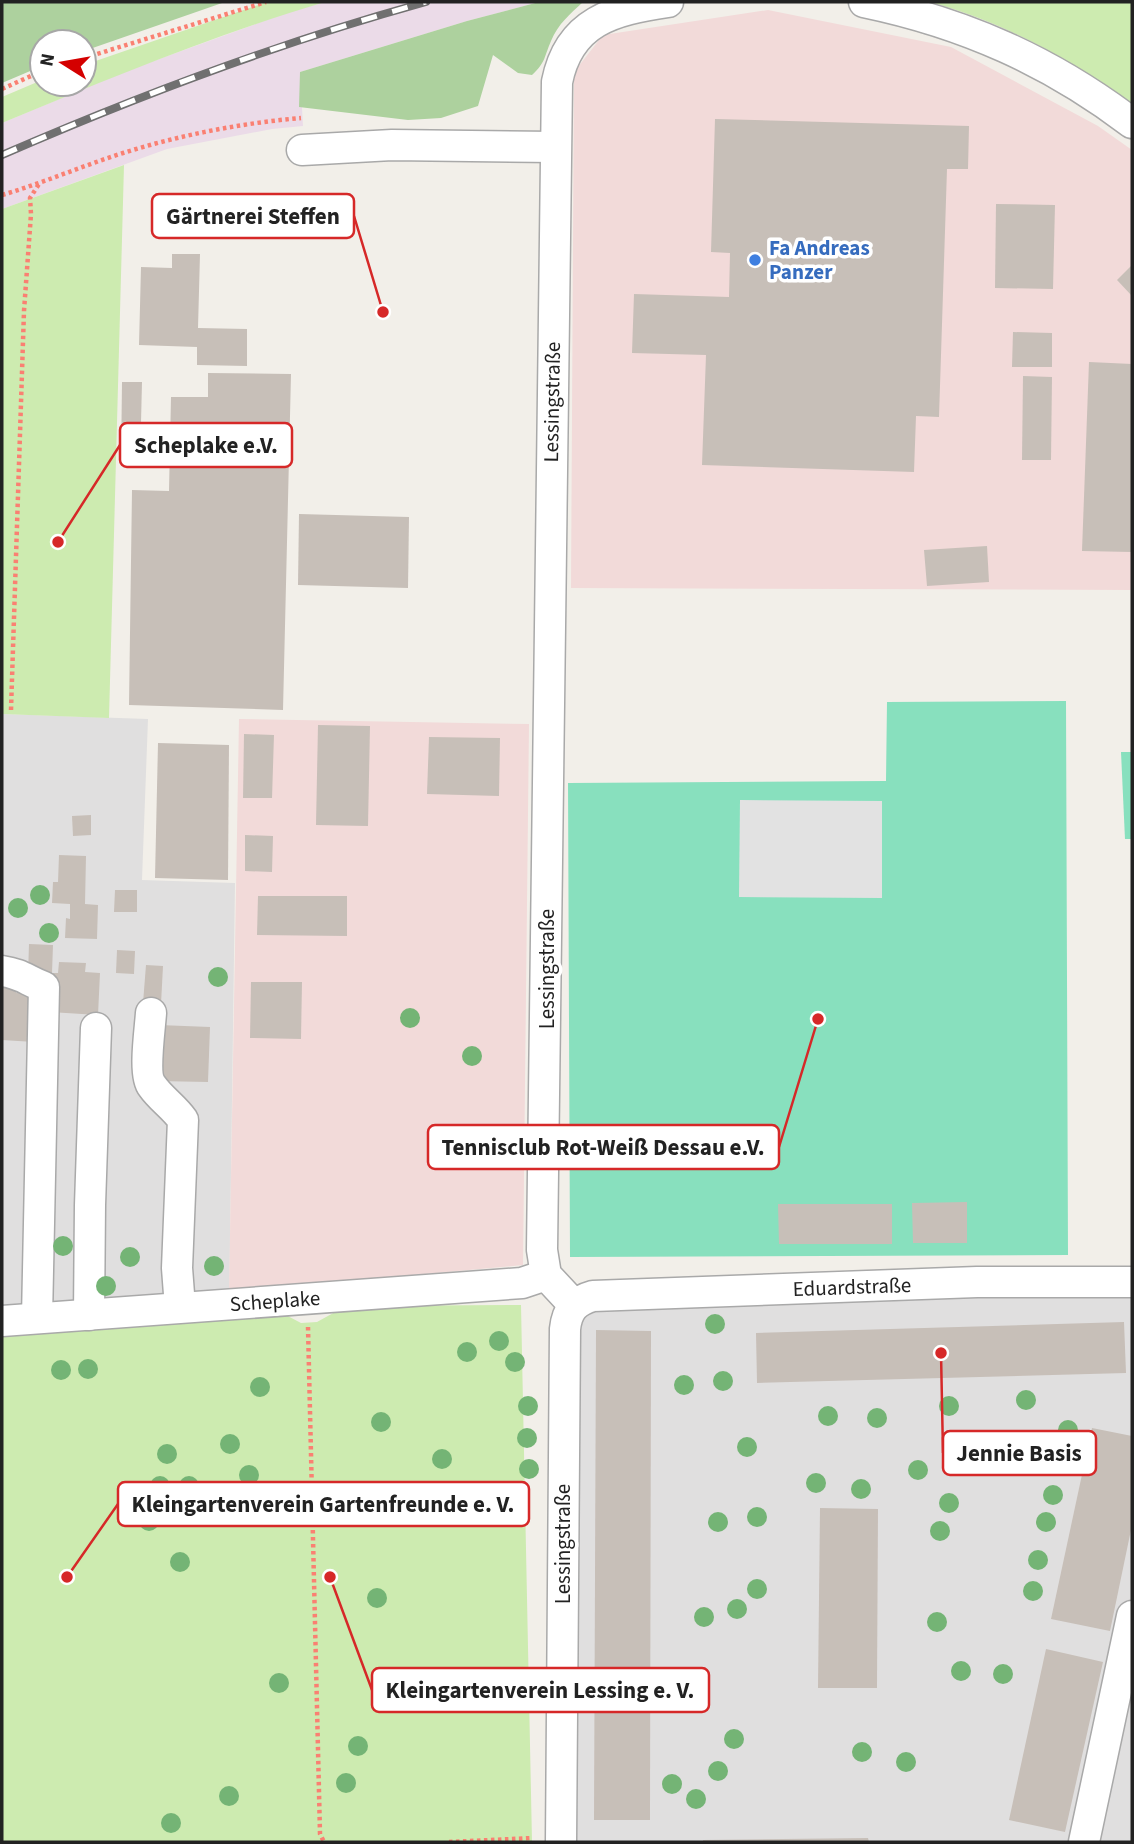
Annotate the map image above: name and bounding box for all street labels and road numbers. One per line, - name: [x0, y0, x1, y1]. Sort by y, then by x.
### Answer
- street label: Lessingstraße: [536, 341, 568, 463]
- street label: Lessingstraße: [532, 909, 562, 1029]
- street label: Eduardstraße: [792, 1270, 912, 1304]
- street label: Scheplake: [229, 1283, 321, 1319]
- street label: Lessingstraße: [548, 1484, 578, 1604]

